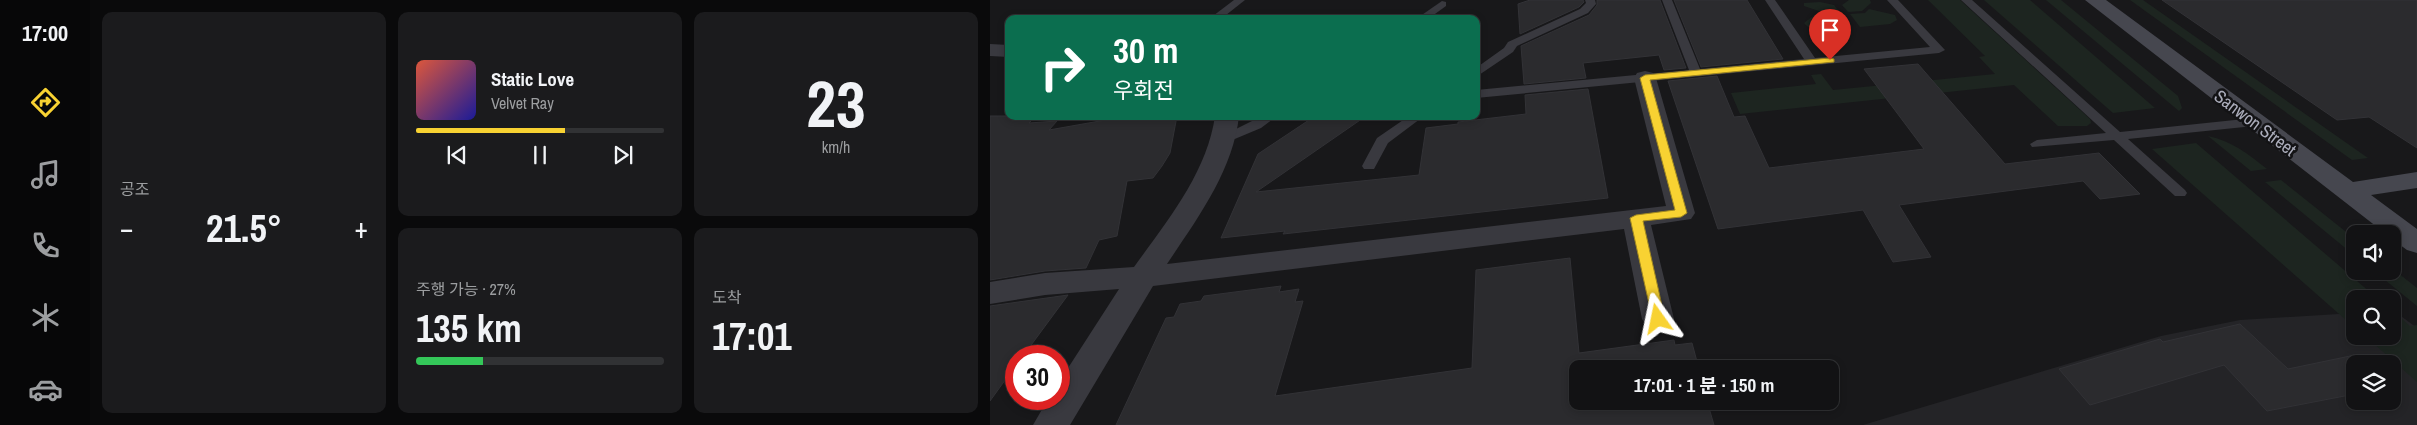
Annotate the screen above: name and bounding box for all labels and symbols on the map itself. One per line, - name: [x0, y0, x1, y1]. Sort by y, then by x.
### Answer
- pin: [1809, 9, 1851, 60]
- street label: Sanwon Street: [2209, 83, 2301, 162]
- position arrow: [1631, 292, 1683, 344]
- speed limit sign: 30: [1005, 345, 1070, 410]

